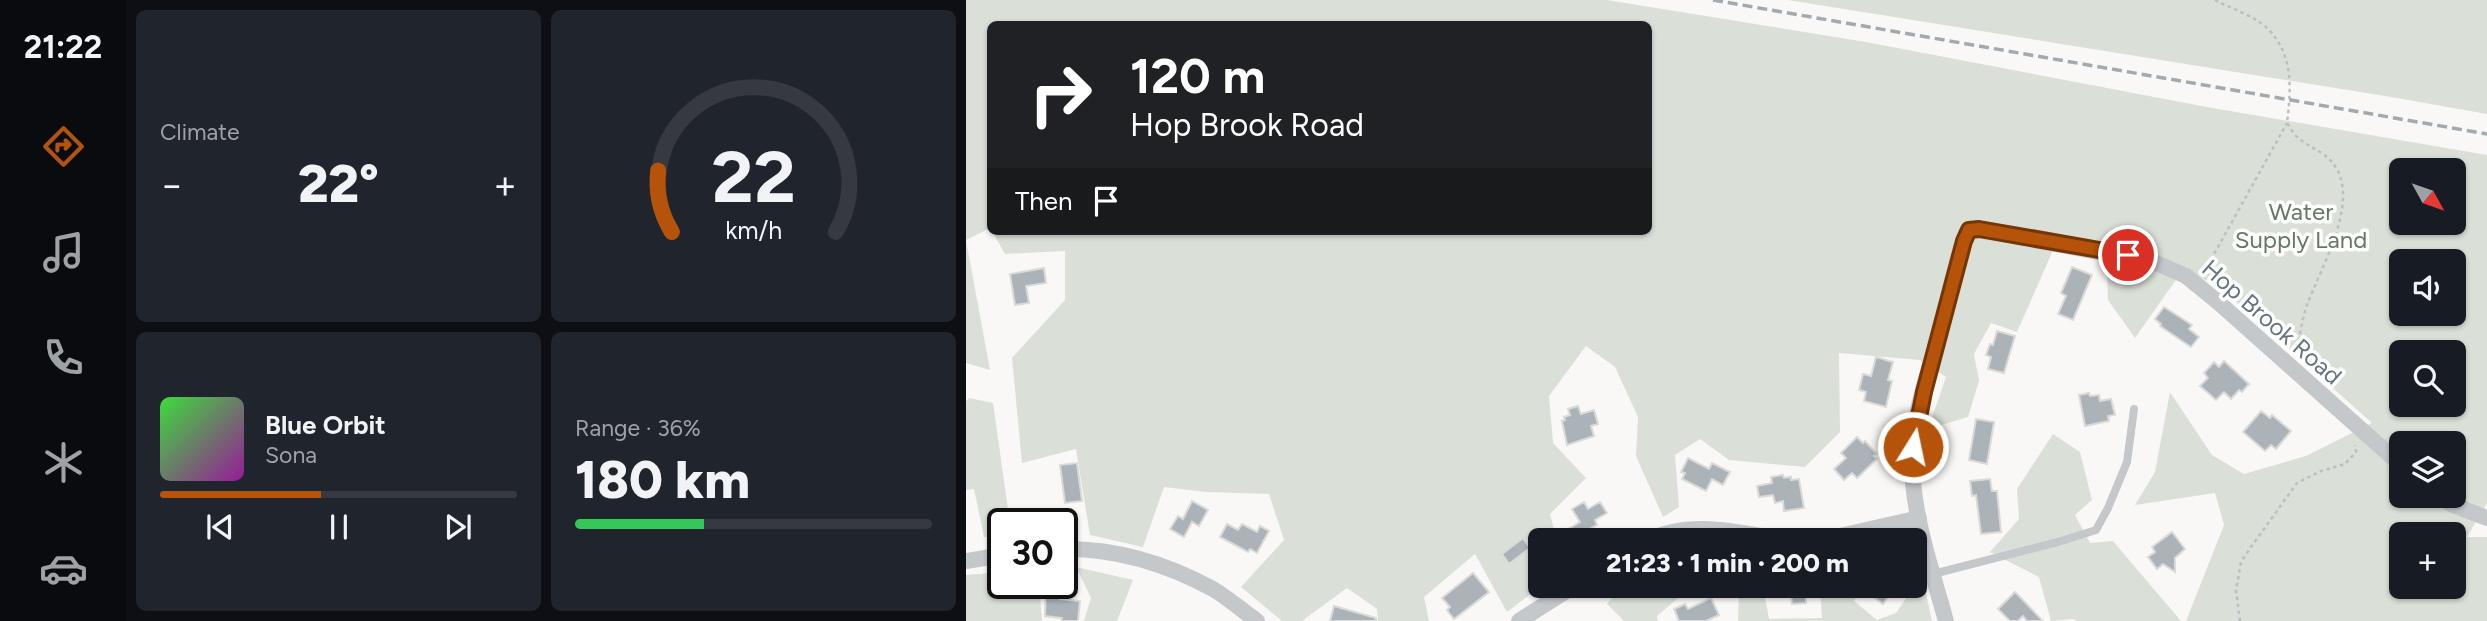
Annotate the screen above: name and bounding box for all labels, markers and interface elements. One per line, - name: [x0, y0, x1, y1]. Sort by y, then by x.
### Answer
- text: 21:22: [24, 28, 102, 66]
- text: 120 m: [1130, 46, 1265, 105]
- icon: right: [1015, 49, 1106, 140]
- text: Hop Brook Road: [1130, 106, 1364, 144]
- text: Climate: [160, 118, 239, 146]
- icon: directions: [39, 122, 88, 171]
- text: 22: [711, 133, 796, 220]
- text: 22°: [298, 153, 379, 215]
- north arrow: [2389, 158, 2466, 234]
- map controls: [2389, 158, 2466, 599]
- text: −: [160, 162, 184, 208]
- text: +: [493, 162, 517, 208]
- icon: arrive: [1087, 182, 1125, 220]
- text: Then: [1015, 185, 1073, 217]
- park label: Water Supply Land: [2235, 197, 2367, 254]
- text: km/h: [725, 215, 782, 245]
- pin: [2098, 225, 2158, 285]
- icon: music: [39, 228, 88, 277]
- icon: arrive: [2109, 236, 2147, 274]
- button: sound: [2389, 249, 2466, 326]
- street label: Hop Brook Road: [2196, 253, 2348, 391]
- icon: phone: [39, 333, 88, 382]
- button: search: [2389, 340, 2466, 417]
- text: Blue Orbit: [265, 409, 386, 441]
- position arrow: [1876, 410, 1950, 484]
- text: Range · 36%: [575, 414, 701, 442]
- button: layers: [2389, 431, 2466, 508]
- icon: climate: [39, 438, 88, 487]
- text: Sona: [265, 441, 317, 469]
- text: 180 km: [575, 449, 750, 511]
- icon: previous: [201, 508, 239, 546]
- icon: pause: [320, 508, 358, 546]
- icon: next: [439, 508, 477, 546]
- speed limit sign: 30: [987, 508, 1078, 599]
- button: +: [2389, 522, 2466, 599]
- icon: car: [39, 544, 88, 593]
- text: 21:23 · 1 min · 200 m: [1606, 547, 1849, 579]

